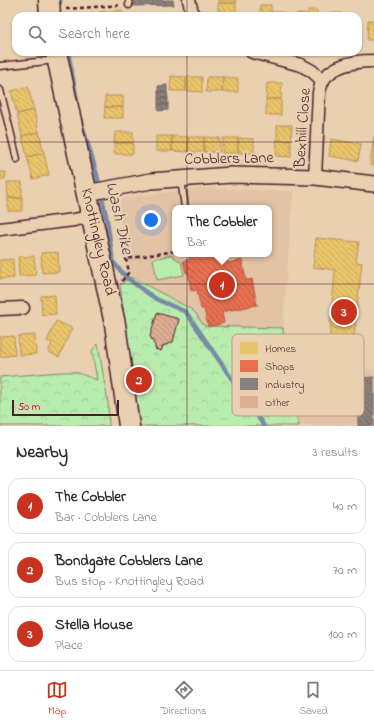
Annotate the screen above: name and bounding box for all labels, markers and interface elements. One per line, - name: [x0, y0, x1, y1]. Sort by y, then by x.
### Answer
- search box: [12, 12, 362, 56]
- icon: search: [26, 23, 48, 45]
- text: Search here: [58, 23, 130, 45]
- street label: Bexhill Close: [288, 86, 318, 170]
- street label: Cobblers Lane: [184, 146, 275, 172]
- water label: Wash Dike: [99, 179, 140, 258]
- street label: Knottingley Road: [74, 186, 122, 298]
- popup: [172, 205, 272, 257]
- your location: [141, 210, 161, 230]
- text: The Cobbler: [187, 211, 257, 233]
- text: Bar: [187, 233, 207, 252]
- pin: 1: [209, 270, 235, 300]
- pin: 3: [331, 297, 357, 327]
- legend: [232, 334, 364, 416]
- text: Homes: [265, 341, 297, 357]
- text: Shops: [265, 359, 295, 375]
- pin: 2: [126, 365, 152, 395]
- text: Industry: [265, 377, 304, 394]
- text: Other: [265, 395, 290, 411]
- scale bar: [12, 398, 119, 417]
- text: 50 m: [18, 399, 40, 415]
- text: Nearby: [16, 440, 68, 465]
- text: 3 results: [312, 443, 358, 462]
- text: The Cobbler: [55, 486, 126, 508]
- text: 1: [28, 497, 32, 516]
- text: 40 m: [333, 497, 357, 516]
- text: Bar · Cobblers Lane: [55, 508, 157, 527]
- text: Bondgate Cobblers Lane: [55, 550, 203, 572]
- text: 2: [27, 561, 33, 580]
- text: 70 m: [333, 561, 357, 580]
- text: Bus stop · Knottingley Road: [55, 572, 204, 591]
- text: Stella House: [55, 614, 133, 636]
- text: 3: [27, 625, 33, 644]
- text: 100 m: [328, 625, 357, 644]
- text: Place: [55, 636, 83, 655]
- tab: Map: [46, 679, 68, 719]
- tab: Directions: [161, 679, 207, 719]
- tab: Saved: [299, 679, 328, 719]

